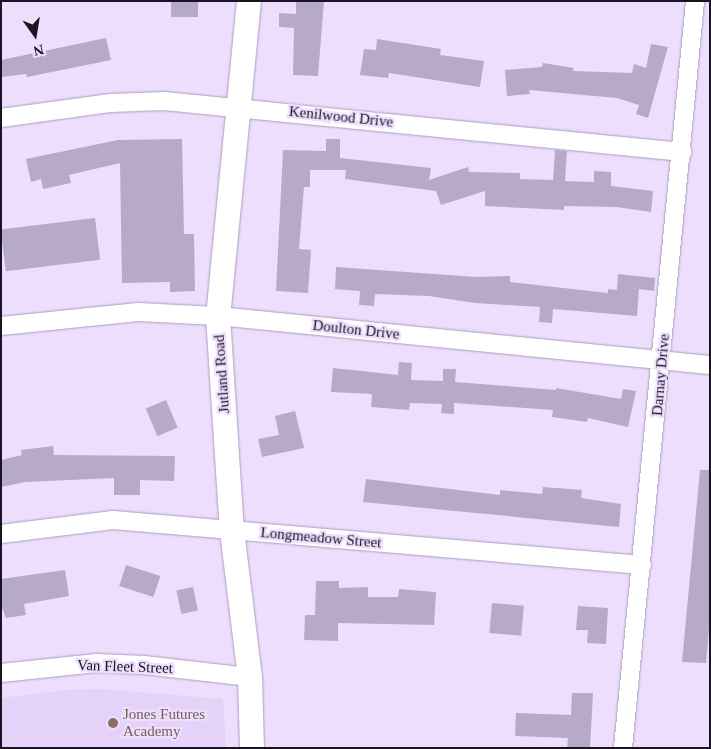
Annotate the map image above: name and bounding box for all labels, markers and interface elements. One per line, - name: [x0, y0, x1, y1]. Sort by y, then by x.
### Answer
- north arrow: [10, 10, 60, 60]
- text: N: [32, 42, 45, 59]
- street label: Kenilwood Drive: [288, 103, 394, 131]
- street label: Doulton Drive: [312, 316, 400, 344]
- street label: Darnay Drive: [648, 333, 674, 417]
- street label: Jutland Road: [210, 334, 234, 414]
- street label: Longmeadow Street: [260, 524, 382, 552]
- street label: Van Fleet Street: [77, 656, 173, 678]
- place label: Jones Futures Academy: [123, 705, 205, 740]
- marker: Jones Futures Academy: [107, 717, 119, 729]

